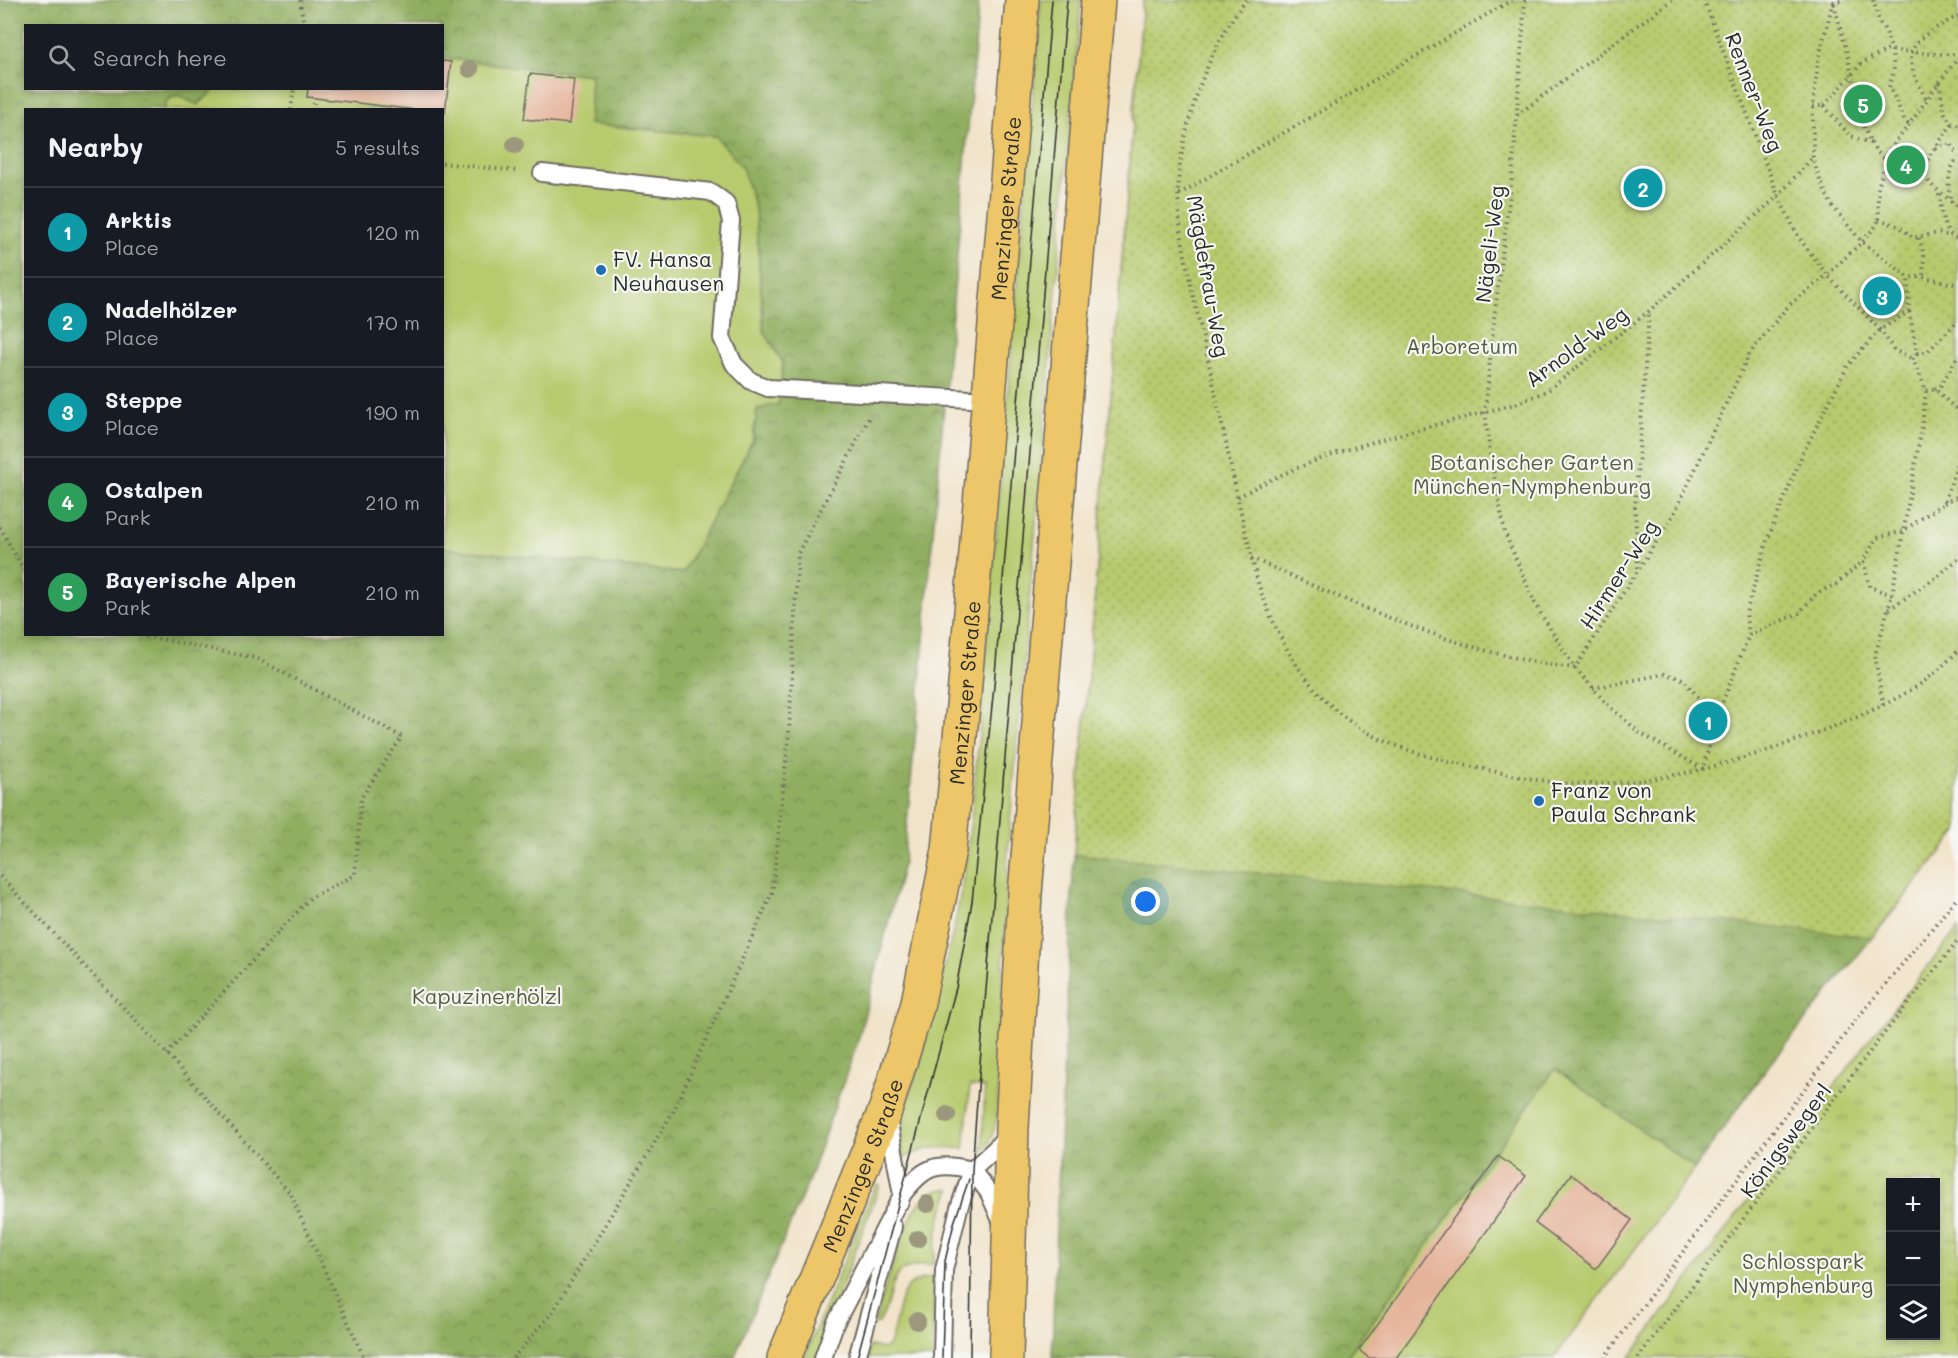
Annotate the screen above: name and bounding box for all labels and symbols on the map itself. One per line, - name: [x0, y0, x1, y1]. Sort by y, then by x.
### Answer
- street label: Renner-Weg: [1720, 28, 1790, 156]
- pin: 5: [1844, 82, 1882, 126]
- street label: Menzinger Straße: [984, 115, 1026, 301]
- pin: 4: [1886, 142, 1926, 188]
- pin: 2: [1624, 166, 1662, 210]
- street label: Nägeli-Weg: [1468, 184, 1510, 304]
- street label: Mägdefrau-Weg: [1181, 193, 1237, 359]
- place label: FV. Hansa Neuhausen: [613, 245, 724, 296]
- marker: FV. Hansa Neuhausen: [594, 263, 608, 277]
- pin: 3: [1862, 274, 1902, 318]
- street label: Arnold-Weg: [1519, 300, 1633, 392]
- park label: Arboretum: [1406, 332, 1518, 359]
- park label: Botanischer Garten München-Nymphenburg: [1413, 448, 1651, 499]
- street label: Hirmer-Weg: [1573, 514, 1663, 634]
- street label: Menzinger Straße: [942, 599, 985, 786]
- pin: 1: [1688, 698, 1728, 744]
- place label: Franz von Paula Schrank: [1551, 776, 1696, 827]
- marker: Franz von Paula Schrank: [1532, 794, 1546, 808]
- your location: [1131, 887, 1160, 916]
- park label: Kapuzinerhölzl: [412, 982, 562, 1009]
- street label: Menzinger Straße: [815, 1075, 908, 1256]
- street label: Königswegerl: [1733, 1078, 1837, 1202]
- park label: Schlosspark Nymphenburg: [1733, 1247, 1873, 1298]

